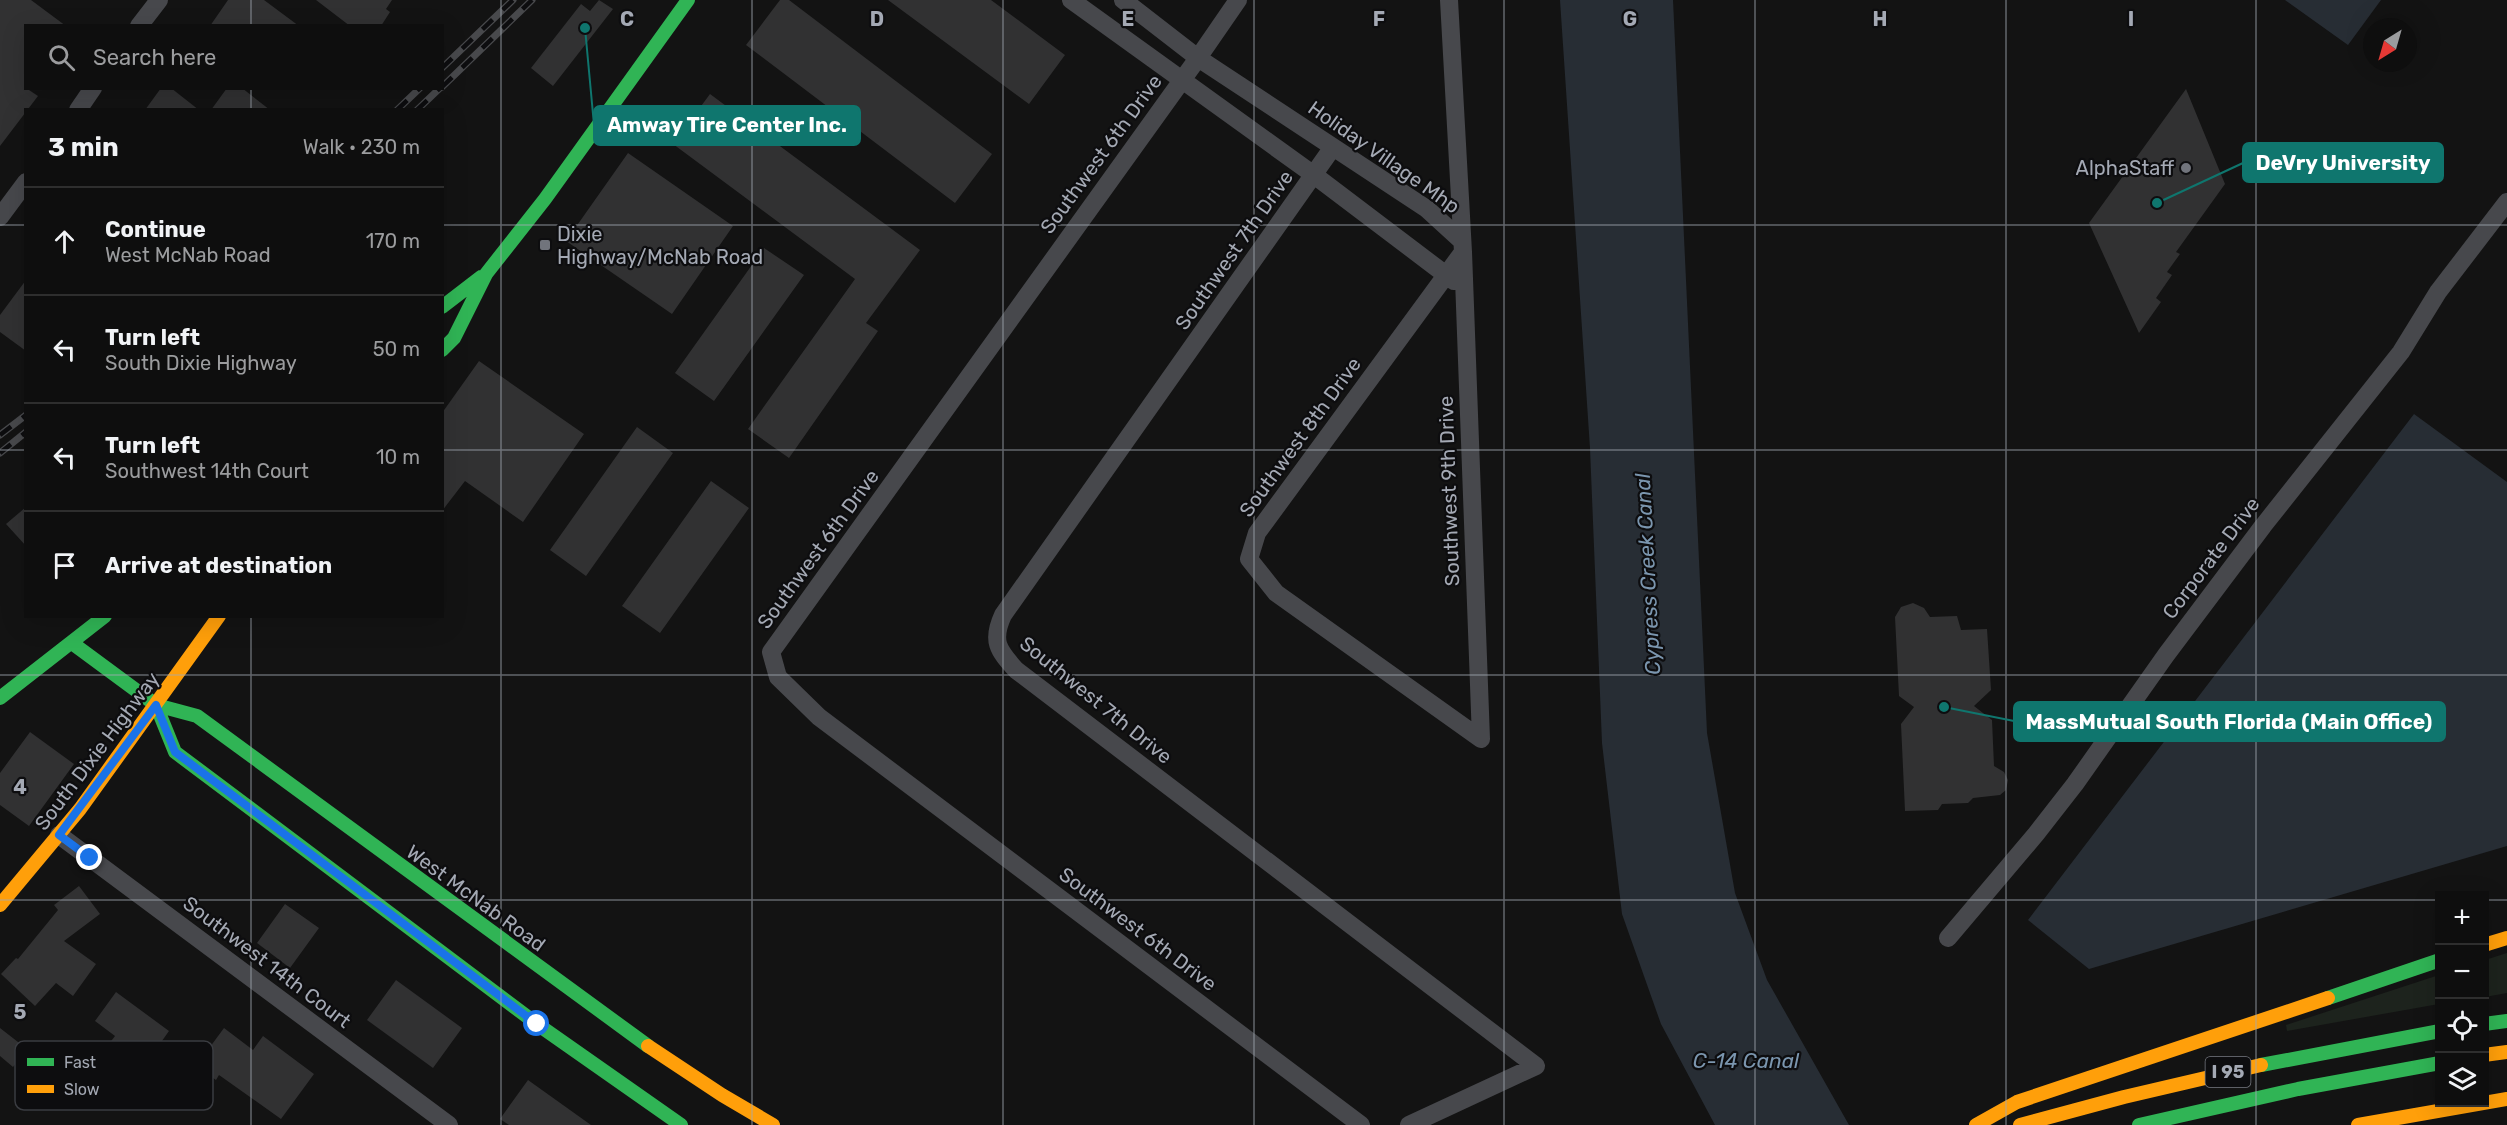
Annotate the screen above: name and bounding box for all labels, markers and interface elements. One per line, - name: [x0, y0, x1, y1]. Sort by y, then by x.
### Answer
- text: C: [620, 7, 634, 31]
- text: D: [870, 7, 884, 31]
- text: E: [1122, 7, 1134, 31]
- text: F: [1373, 7, 1385, 31]
- text: G: [1623, 7, 1637, 31]
- text: H: [1873, 7, 1887, 31]
- text: I: [2128, 7, 2134, 31]
- north arrow: [2363, 18, 2417, 72]
- search box: [24, 24, 444, 90]
- icon: search: [45, 41, 78, 74]
- text: Search here: [93, 44, 216, 71]
- street label: Southwest 6th Drive: [1035, 70, 1167, 238]
- street label: Holiday Village Mhp: [1304, 96, 1464, 218]
- callout: Amway Tire Center Inc.: [594, 106, 860, 145]
- text: Amway Tire Center Inc.: [607, 112, 847, 137]
- text: 3 min: [48, 132, 119, 163]
- text: Walk · 230 m: [303, 135, 420, 159]
- callout: DeVry University: [2243, 143, 2443, 182]
- text: DeVry University: [2256, 150, 2431, 175]
- place label: AlphaStaff: [2076, 156, 2174, 180]
- marker: AlphaStaff: [2179, 161, 2193, 175]
- street label: Southwest 7th Drive: [1170, 166, 1298, 334]
- text: Continue: [105, 216, 206, 243]
- place label: Dixie Highway/McNab Road: [557, 222, 763, 269]
- icon: ahead: [48, 225, 81, 258]
- text: 170 m: [366, 229, 420, 253]
- marker: Dixie Highway/McNab Road: [538, 238, 552, 252]
- text: West McNab Road: [105, 243, 271, 267]
- text: Turn left: [105, 324, 200, 351]
- icon: left: [48, 333, 81, 366]
- text: 50 m: [373, 337, 420, 361]
- text: South Dixie Highway: [105, 351, 297, 375]
- street label: Southwest 8th Drive: [1234, 353, 1366, 521]
- street label: Southwest 9th Drive: [1434, 395, 1464, 587]
- text: Turn left: [105, 432, 200, 459]
- icon: left: [48, 441, 81, 474]
- text: 10 m: [376, 445, 420, 469]
- text: Southwest 14th Court: [105, 459, 309, 483]
- street label: Southwest 6th Drive: [752, 465, 884, 633]
- water label: Cypress Creek Canal: [1630, 472, 1665, 675]
- street label: Corporate Drive: [2157, 492, 2265, 624]
- icon: arrive: [48, 549, 81, 582]
- text: Arrive at destination: [105, 552, 332, 579]
- street label: Southwest 7th Drive: [1015, 631, 1177, 769]
- street label: South Dixie Highway: [30, 667, 164, 835]
- callout: MassMutual South Florida (Main Office): [2014, 702, 2445, 741]
- text: MassMutual South Florida (Main Office): [2026, 709, 2432, 734]
- text: 4: [13, 775, 27, 799]
- street label: West McNab Road: [402, 840, 550, 956]
- route end: [76, 844, 102, 870]
- street label: Southwest 6th Drive: [1055, 862, 1221, 996]
- street label: Southwest 14th Court: [178, 891, 356, 1033]
- map controls: [2435, 891, 2489, 1107]
- button: +: [2435, 891, 2489, 945]
- button: −: [2435, 945, 2489, 999]
- button: locate: [2435, 999, 2489, 1053]
- text: 5: [14, 1000, 27, 1024]
- route start: [523, 1010, 549, 1036]
- legend: [15, 1041, 213, 1110]
- water label: C-14 Canal: [1693, 1048, 1800, 1073]
- text: Fast: [64, 1053, 96, 1072]
- button: layers: [2435, 1053, 2489, 1107]
- road number: I 95: [2206, 1057, 2250, 1087]
- text: Slow: [64, 1080, 100, 1099]

